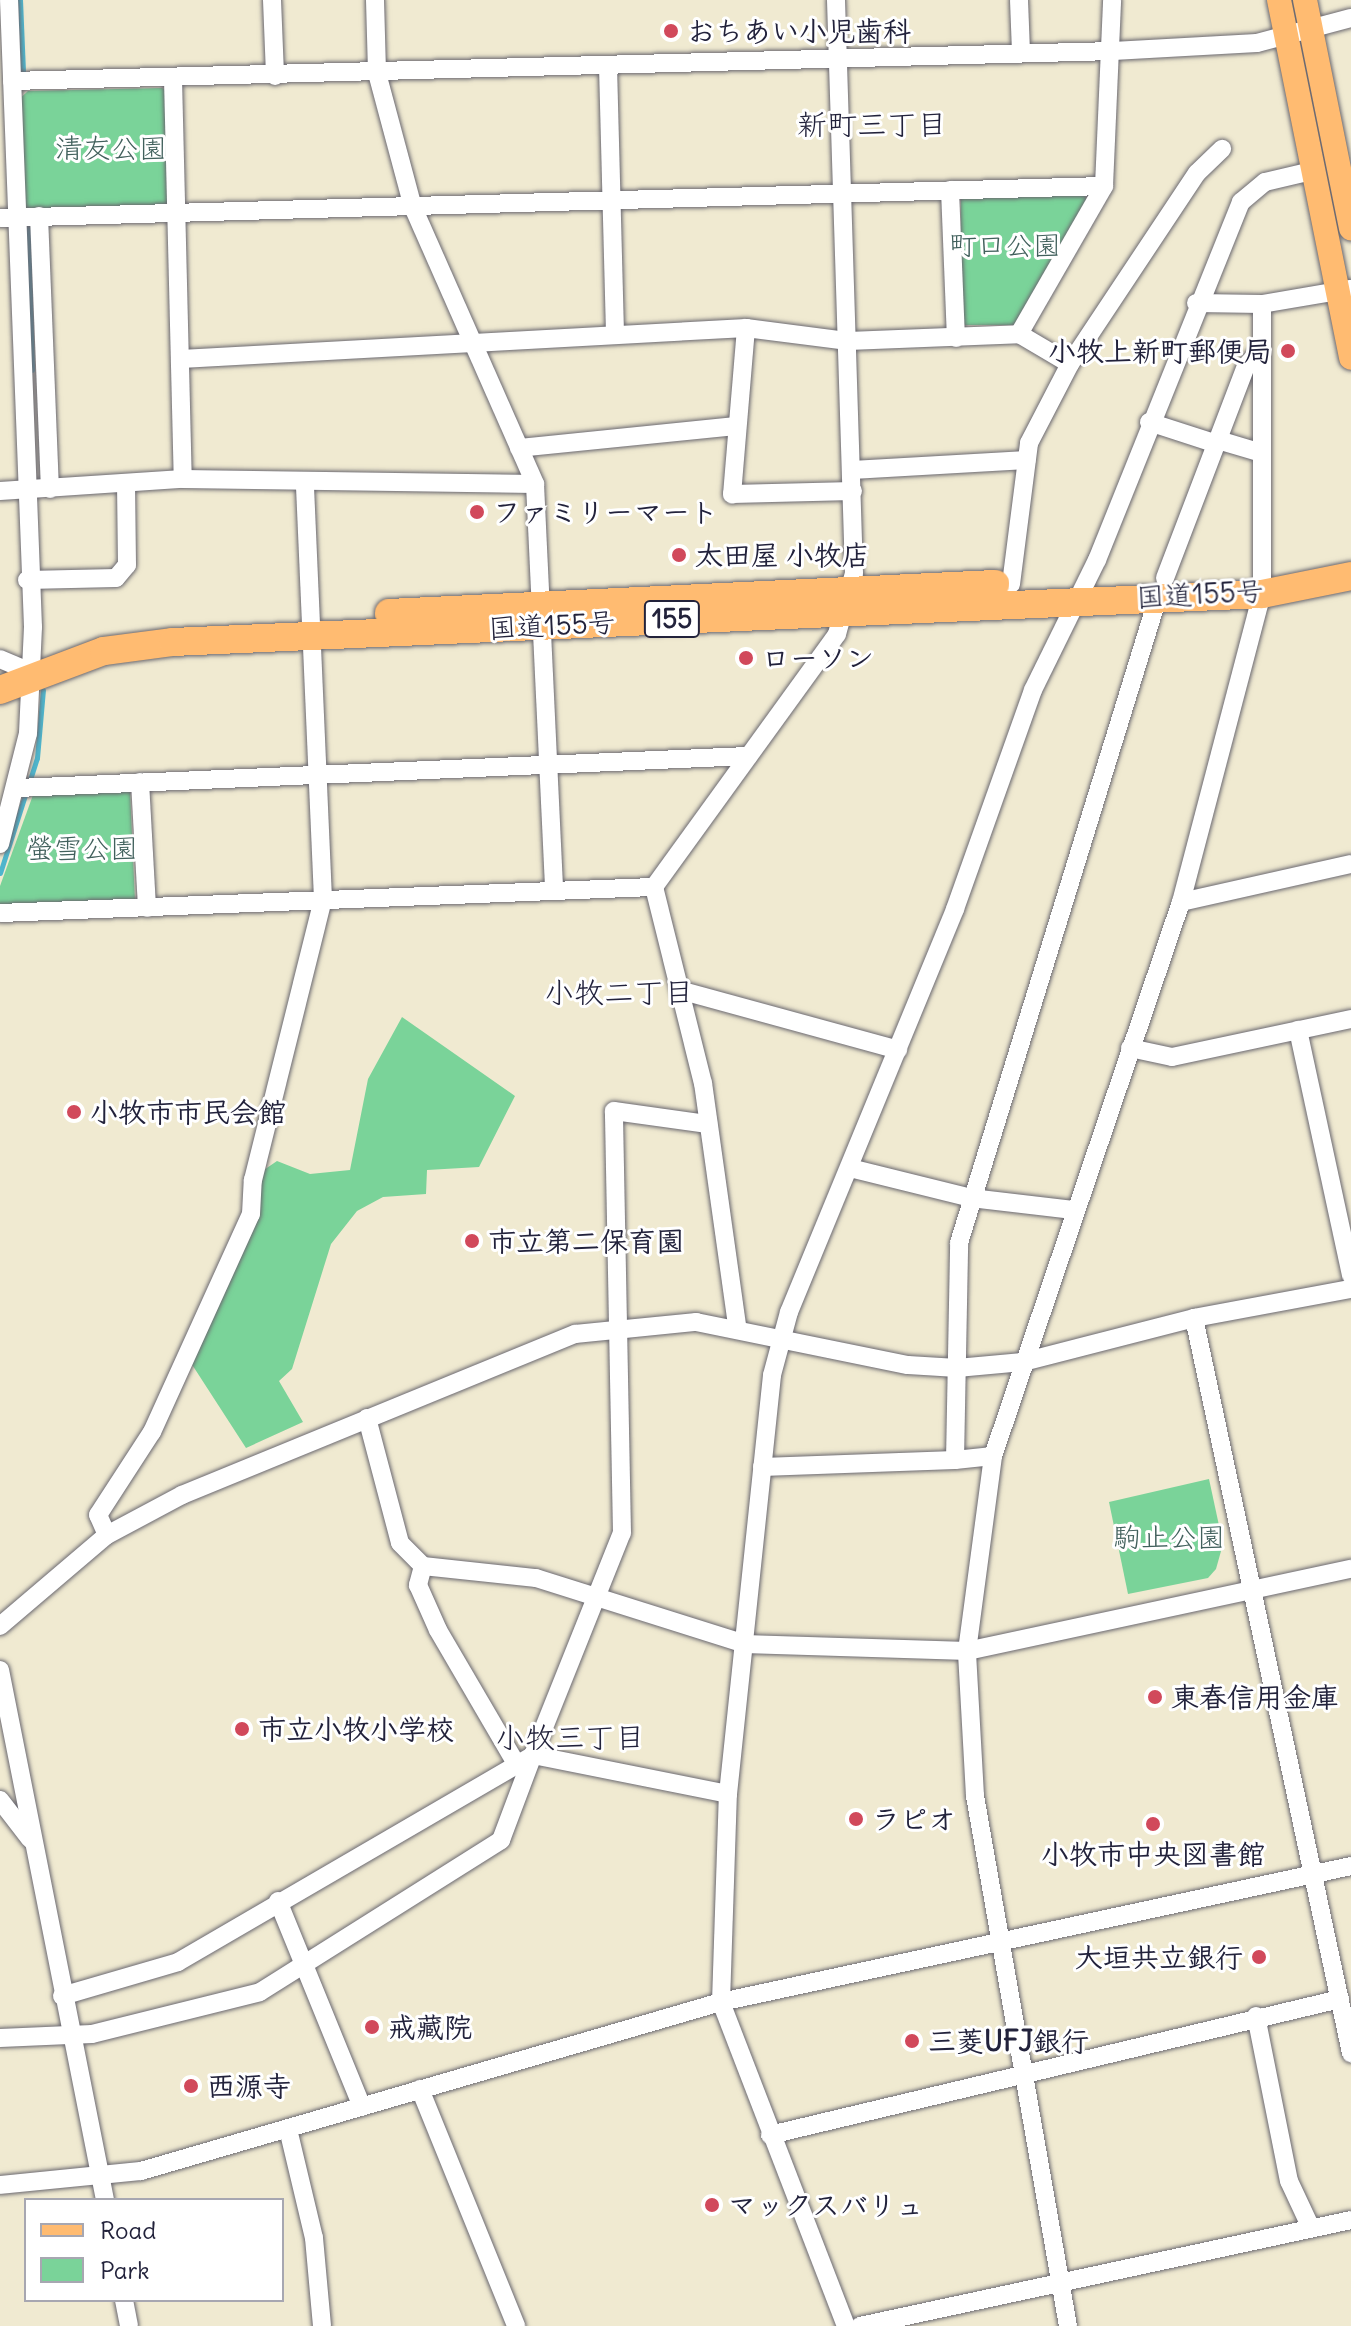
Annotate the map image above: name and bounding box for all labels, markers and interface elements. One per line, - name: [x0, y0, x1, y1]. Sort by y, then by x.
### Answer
- place label: おちあい小児歯科: [687, 14, 911, 48]
- marker: おちあい小児歯科: [662, 22, 680, 40]
- district label: 新町三丁目: [797, 106, 947, 142]
- park label: 清友公園: [55, 131, 167, 165]
- park label: 町口公園: [949, 228, 1061, 262]
- place label: 小牧上新町郵便局: [1048, 334, 1272, 368]
- marker: 小牧上新町郵便局: [1279, 342, 1297, 360]
- place label: ファミリーマート: [493, 495, 717, 529]
- marker: ファミリーマート: [468, 503, 486, 521]
- place label: 太田屋 小牧店: [695, 538, 870, 572]
- marker: 太田屋 小牧店: [670, 546, 688, 564]
- street label: 国道155号: [1136, 574, 1264, 614]
- road number: 155: [642, 597, 702, 641]
- street label: 国道155号: [488, 605, 616, 645]
- place label: ローソン: [762, 641, 874, 675]
- marker: ローソン: [737, 649, 755, 667]
- park label: 螢雪公園: [26, 831, 138, 865]
- district label: 小牧二丁目: [544, 974, 694, 1010]
- place label: 小牧市市民会館: [90, 1095, 286, 1129]
- marker: 小牧市市民会館: [65, 1103, 83, 1121]
- place label: 市立第二保育園: [488, 1224, 684, 1258]
- marker: 市立第二保育園: [463, 1232, 481, 1250]
- park label: 駒止公園: [1113, 1520, 1225, 1554]
- place label: 東春信用金庫: [1171, 1680, 1339, 1714]
- marker: 東春信用金庫: [1146, 1688, 1164, 1706]
- place label: 市立小牧小学校: [258, 1712, 454, 1746]
- district label: 小牧三丁目: [495, 1719, 645, 1755]
- marker: 市立小牧小学校: [233, 1720, 251, 1738]
- place label: ラピオ: [872, 1802, 956, 1836]
- marker: ラピオ: [847, 1810, 865, 1828]
- marker: 小牧市中央図書館: [1144, 1815, 1162, 1833]
- place label: 小牧市中央図書館: [1041, 1837, 1265, 1871]
- place label: 大垣共立銀行: [1075, 1940, 1243, 1974]
- marker: 大垣共立銀行: [1250, 1948, 1268, 1966]
- place label: 戒藏院: [388, 2010, 472, 2044]
- marker: 戒藏院: [363, 2018, 381, 2036]
- place label: 三菱UFJ銀行: [928, 2024, 1089, 2058]
- marker: 三菱UFJ銀行: [903, 2032, 921, 2050]
- place label: 西源寺: [207, 2069, 291, 2103]
- marker: 西源寺: [182, 2077, 200, 2095]
- place label: マックスバリュ: [728, 2188, 924, 2222]
- marker: マックスバリュ: [703, 2196, 721, 2214]
- legend: [24, 2198, 284, 2302]
- text: Road: [100, 2215, 156, 2245]
- text: Park: [100, 2255, 150, 2285]

